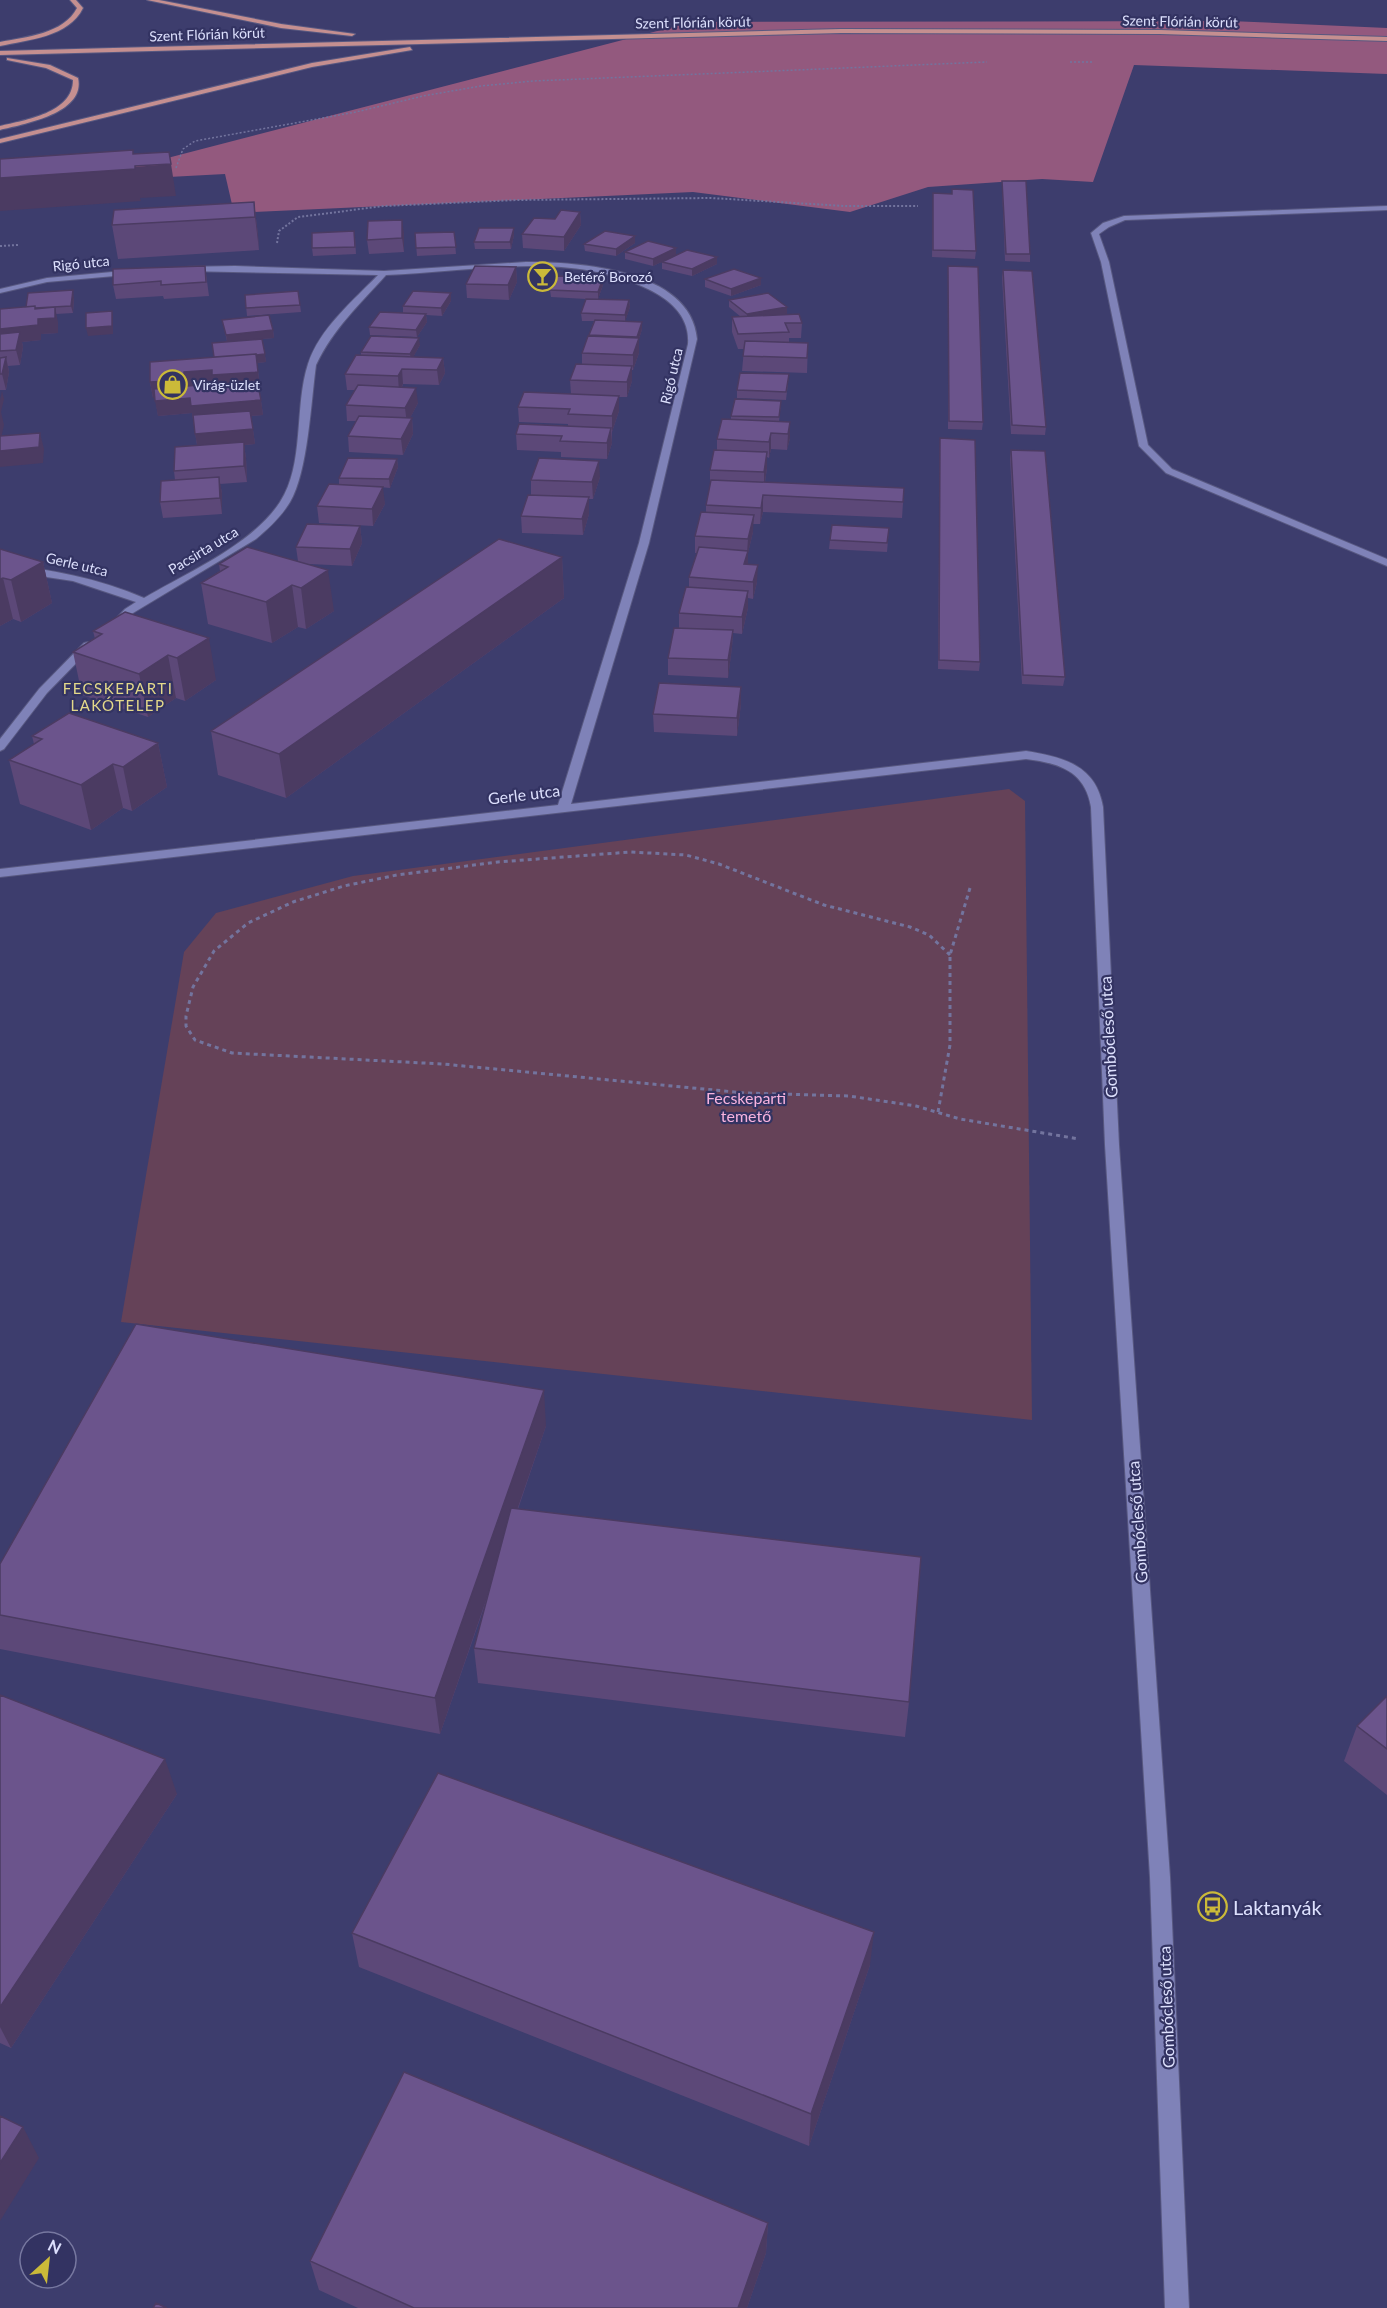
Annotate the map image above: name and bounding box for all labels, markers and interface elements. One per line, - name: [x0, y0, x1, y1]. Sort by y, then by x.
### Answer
- street label: Szent Flórián körút: [1122, 11, 1238, 31]
- street label: Szent Flórián körút: [635, 12, 751, 32]
- street label: Szent Flórián körút: [149, 23, 265, 45]
- street label: Rigó utca: [52, 252, 110, 274]
- bar icon: Betérő Borozó: [527, 260, 559, 292]
- place label: Betérő Borozó: [564, 268, 653, 285]
- street label: Rigó utca: [656, 346, 686, 406]
- shop icon: Virág-üzlet: [156, 368, 188, 400]
- place label: Virág-üzlet: [193, 376, 260, 393]
- street label: Pacsirta utca: [165, 523, 241, 577]
- street label: Gerle utca: [44, 549, 110, 579]
- district label: FECSKEPARTI LAKÓTELEP: [63, 679, 173, 714]
- street label: Gerle utca: [487, 780, 561, 808]
- street label: Gombócleső utca: [1095, 976, 1121, 1098]
- park label: Fecskeparti temető: [706, 1088, 786, 1125]
- street label: Gombócleső utca: [1123, 1460, 1151, 1584]
- bus stop icon: Laktanyák: [1196, 1891, 1228, 1923]
- place label: Laktanyák: [1233, 1895, 1322, 1919]
- street label: Gombócleső utca: [1154, 1946, 1178, 2068]
- north arrow: [18, 2230, 78, 2290]
- text: N: [45, 2235, 65, 2257]

